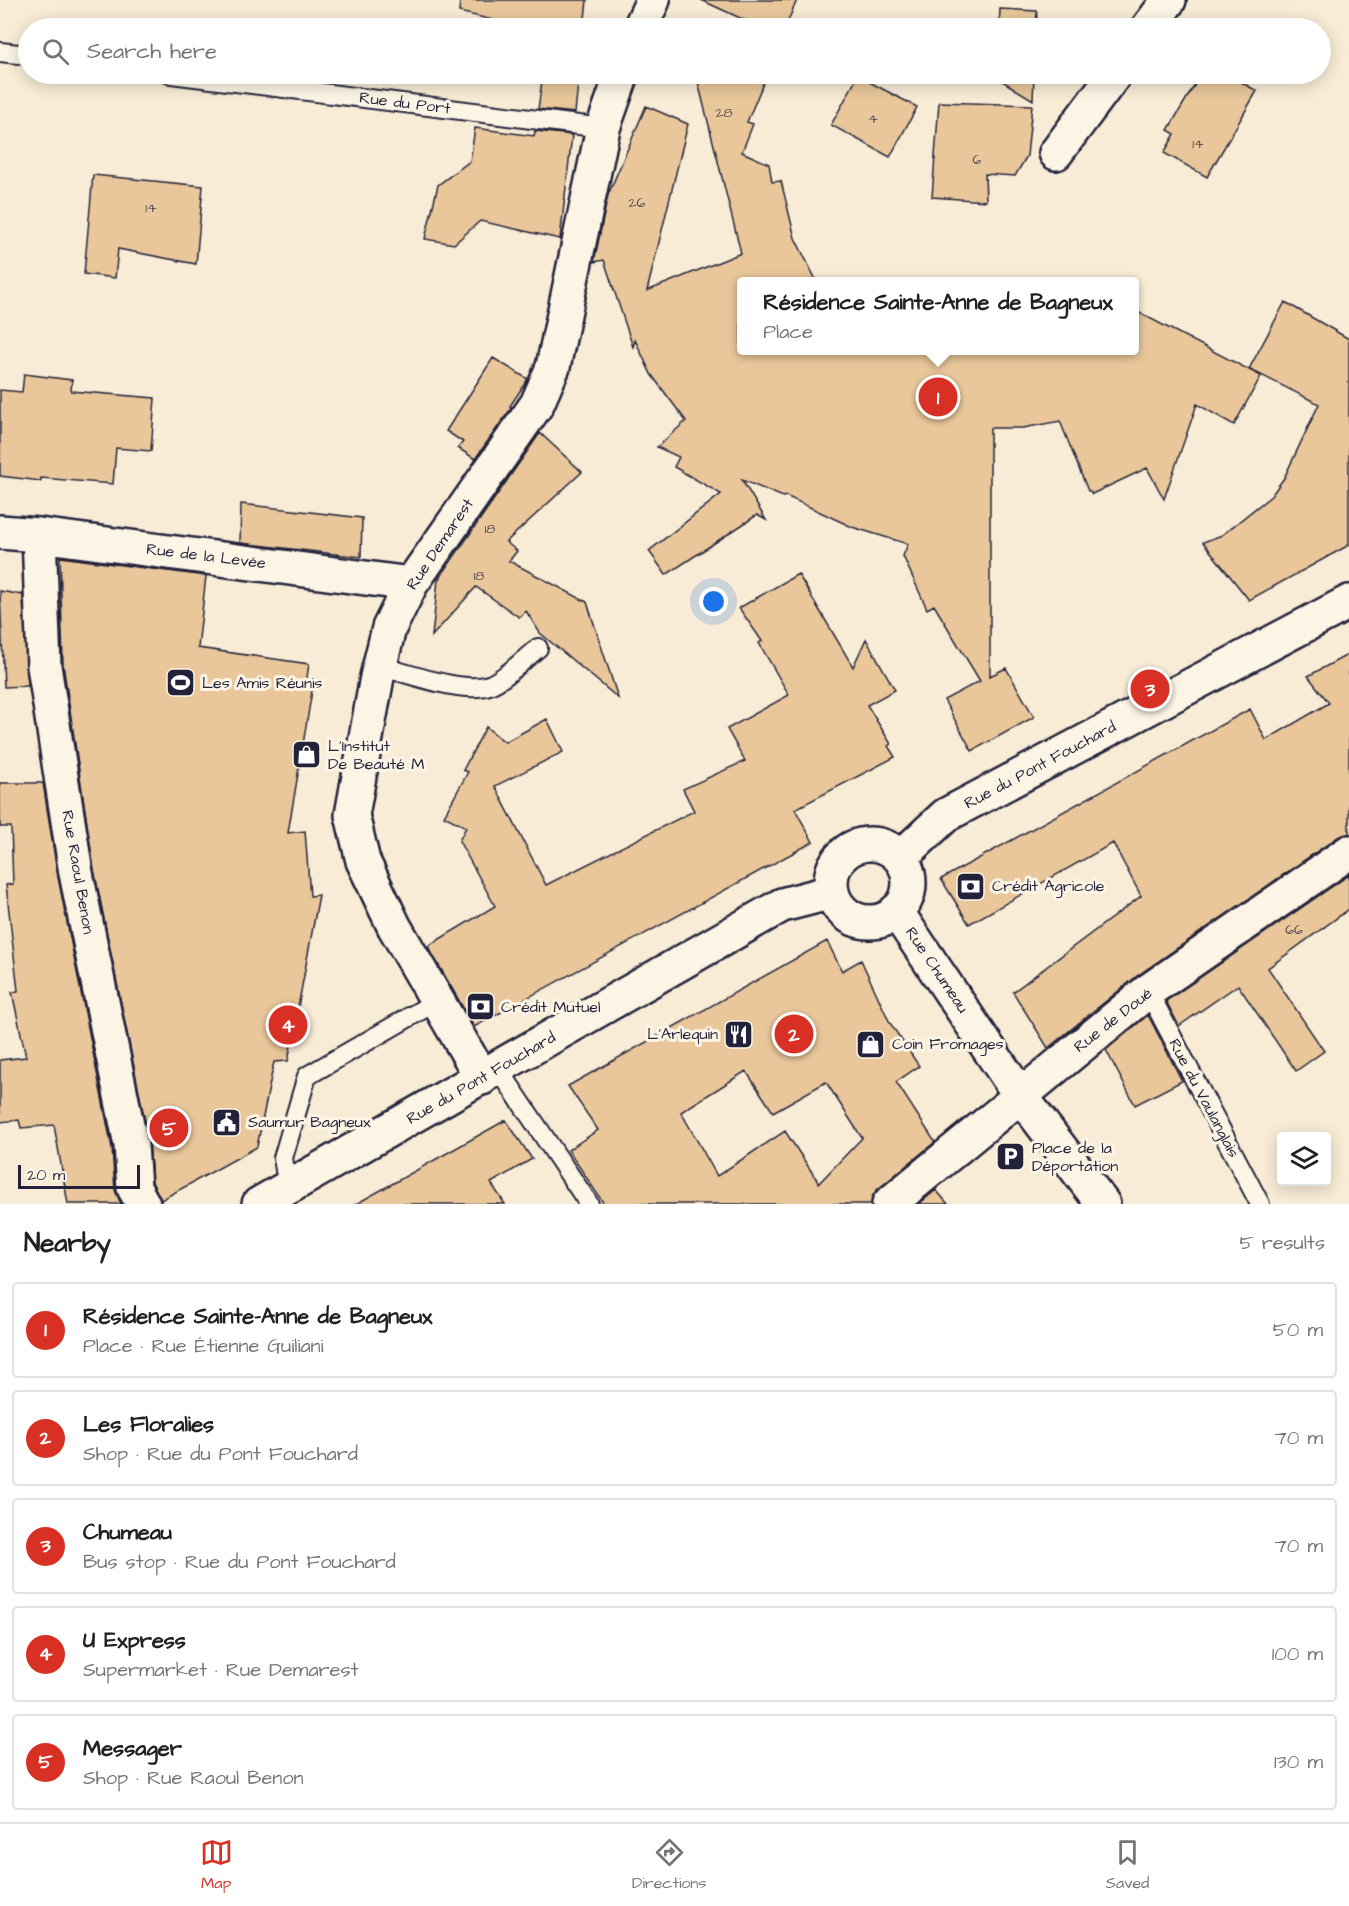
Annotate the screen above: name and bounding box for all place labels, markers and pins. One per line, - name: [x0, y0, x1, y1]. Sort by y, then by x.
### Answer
- pin: 1: [918, 374, 958, 420]
- pin: 3: [1130, 666, 1170, 712]
- sports icon: Les Amis Réunis: [165, 667, 197, 699]
- place label: Les Amis Réunis: [202, 672, 322, 694]
- place label: L'Institut De Beauté M: [328, 735, 425, 775]
- shop icon: L'Institut De Beauté M: [291, 739, 323, 771]
- bank icon: Crédit Agricole: [955, 870, 987, 902]
- place label: Crédit Agricole: [992, 875, 1105, 898]
- bank icon: Crédit Mutuel: [464, 991, 496, 1023]
- place label: Crédit Mutuel: [501, 996, 600, 1018]
- pin: 4: [268, 1002, 308, 1048]
- pin: 2: [774, 1012, 814, 1056]
- restaurant icon: L'Arlequin: [723, 1018, 755, 1050]
- place label: L'Arlequin: [647, 1023, 718, 1045]
- shop icon: Coin Fromages: [855, 1028, 887, 1060]
- place label: Coin Fromages: [892, 1033, 1004, 1056]
- pin: 5: [150, 1106, 188, 1150]
- public building icon: Saumur Bagneux: [211, 1106, 243, 1138]
- place label: Saumur Bagneux: [248, 1111, 371, 1134]
- place label: Place de la Déportation: [1032, 1137, 1118, 1177]
- parking icon: Place de la Déportation: [995, 1141, 1027, 1173]

